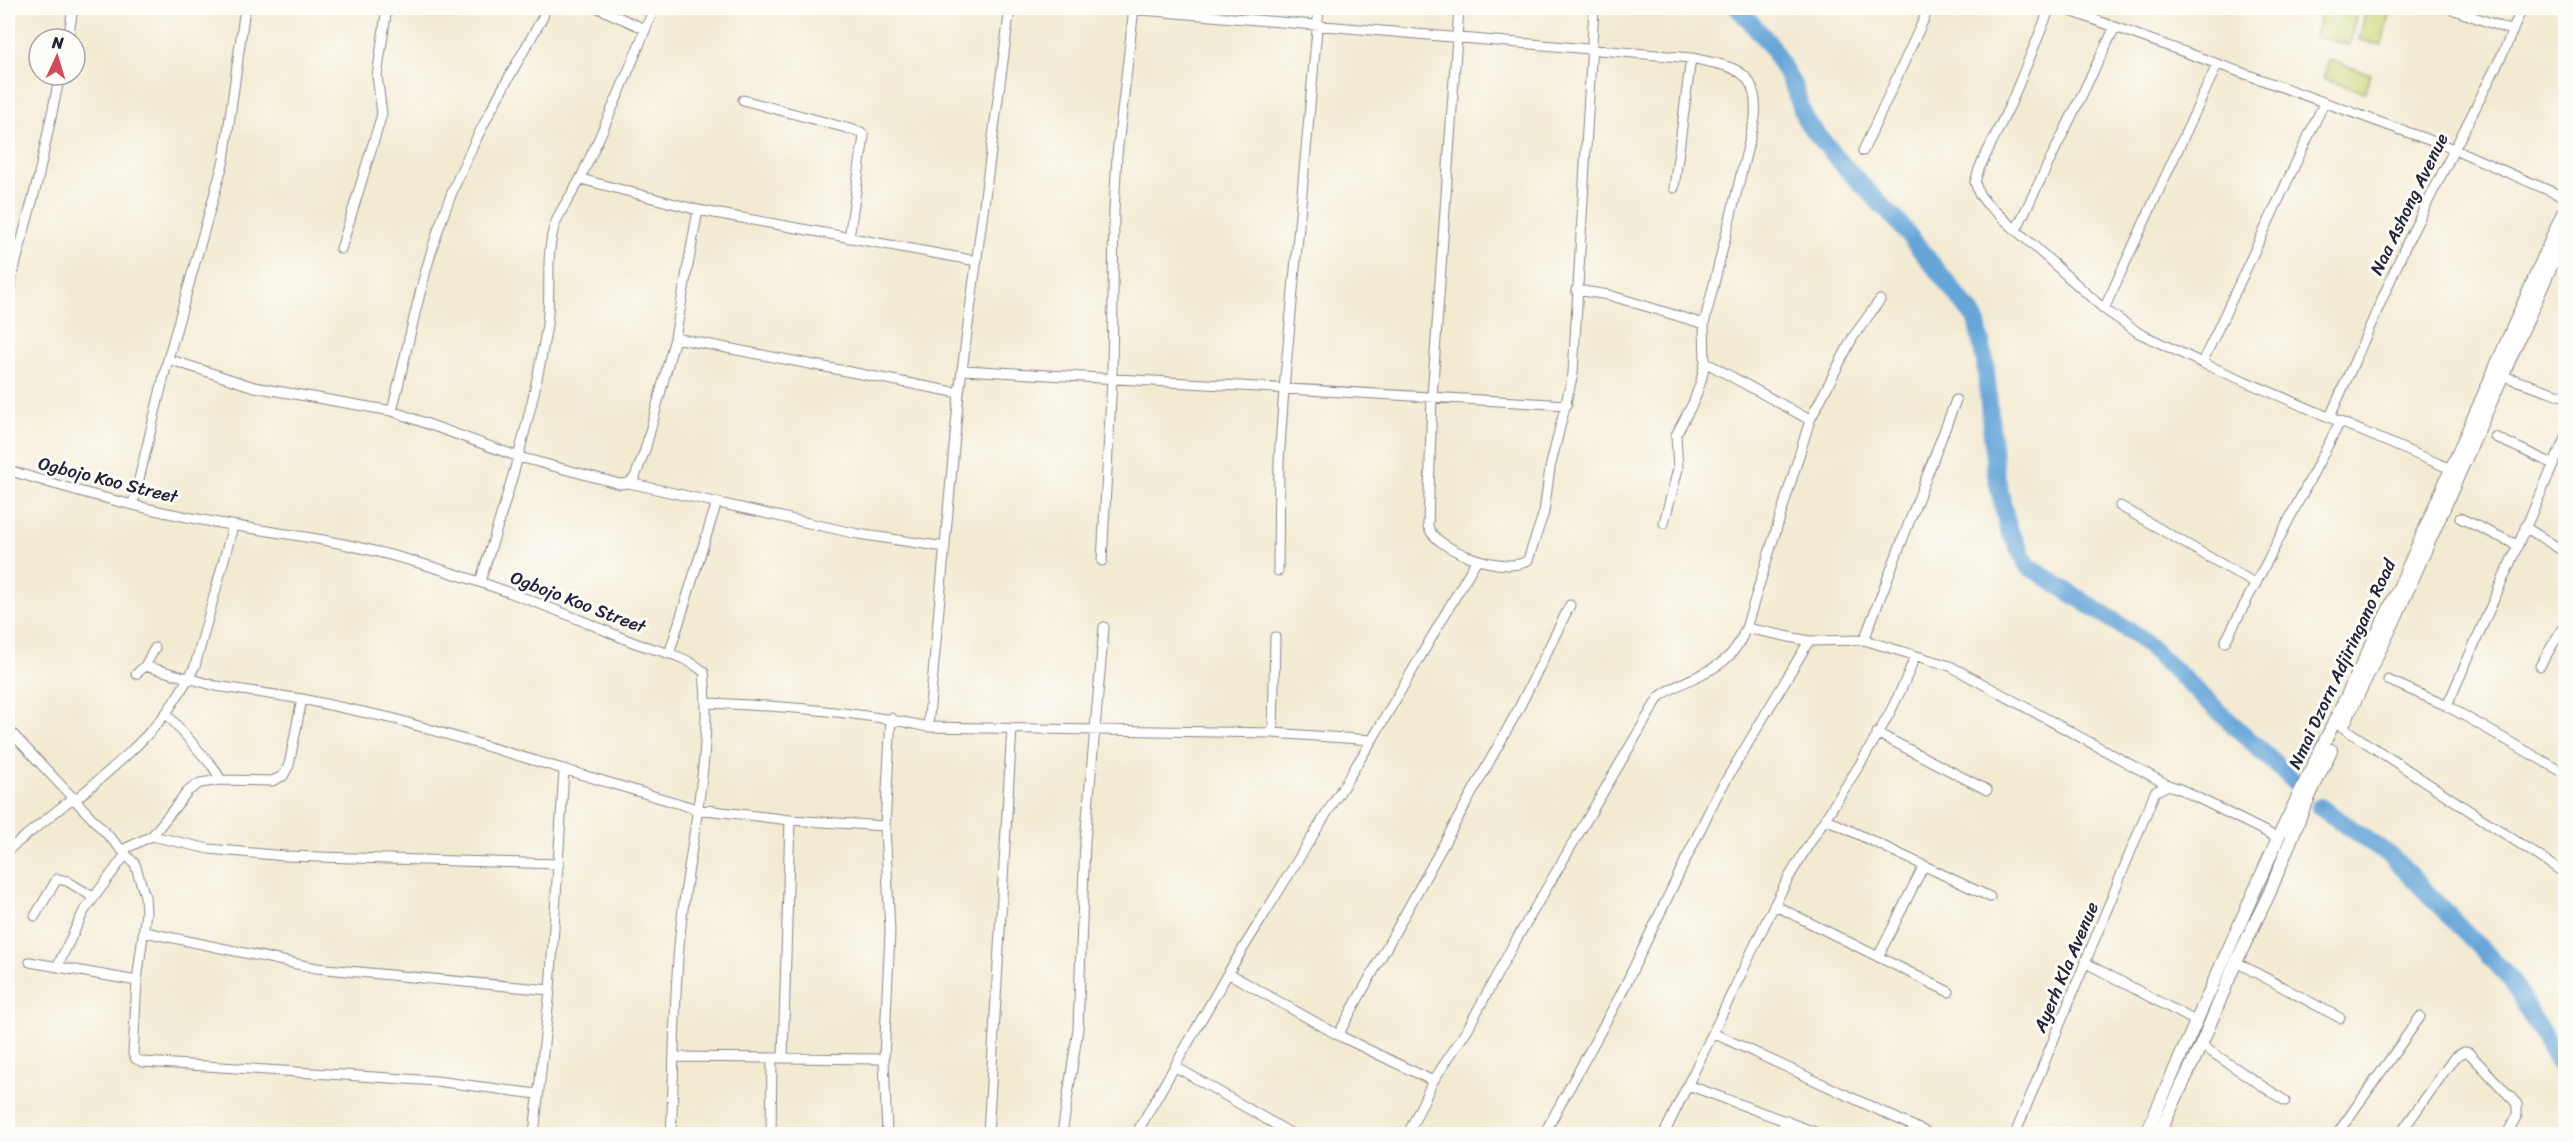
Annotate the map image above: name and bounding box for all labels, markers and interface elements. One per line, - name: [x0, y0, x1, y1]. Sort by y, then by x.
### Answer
- north arrow: [27, 27, 87, 87]
- text: N: [50, 28, 65, 57]
- street label: Naa Ashong Avenue: [2361, 127, 2457, 281]
- street label: Ogbojo Koo Street: [35, 447, 182, 513]
- street label: Nmai Dzorn Adjiringano Road: [2279, 552, 2405, 774]
- street label: Ogbojo Koo Street: [506, 561, 651, 643]
- street label: Ayerh Kla Avenue: [2024, 897, 2108, 1038]

